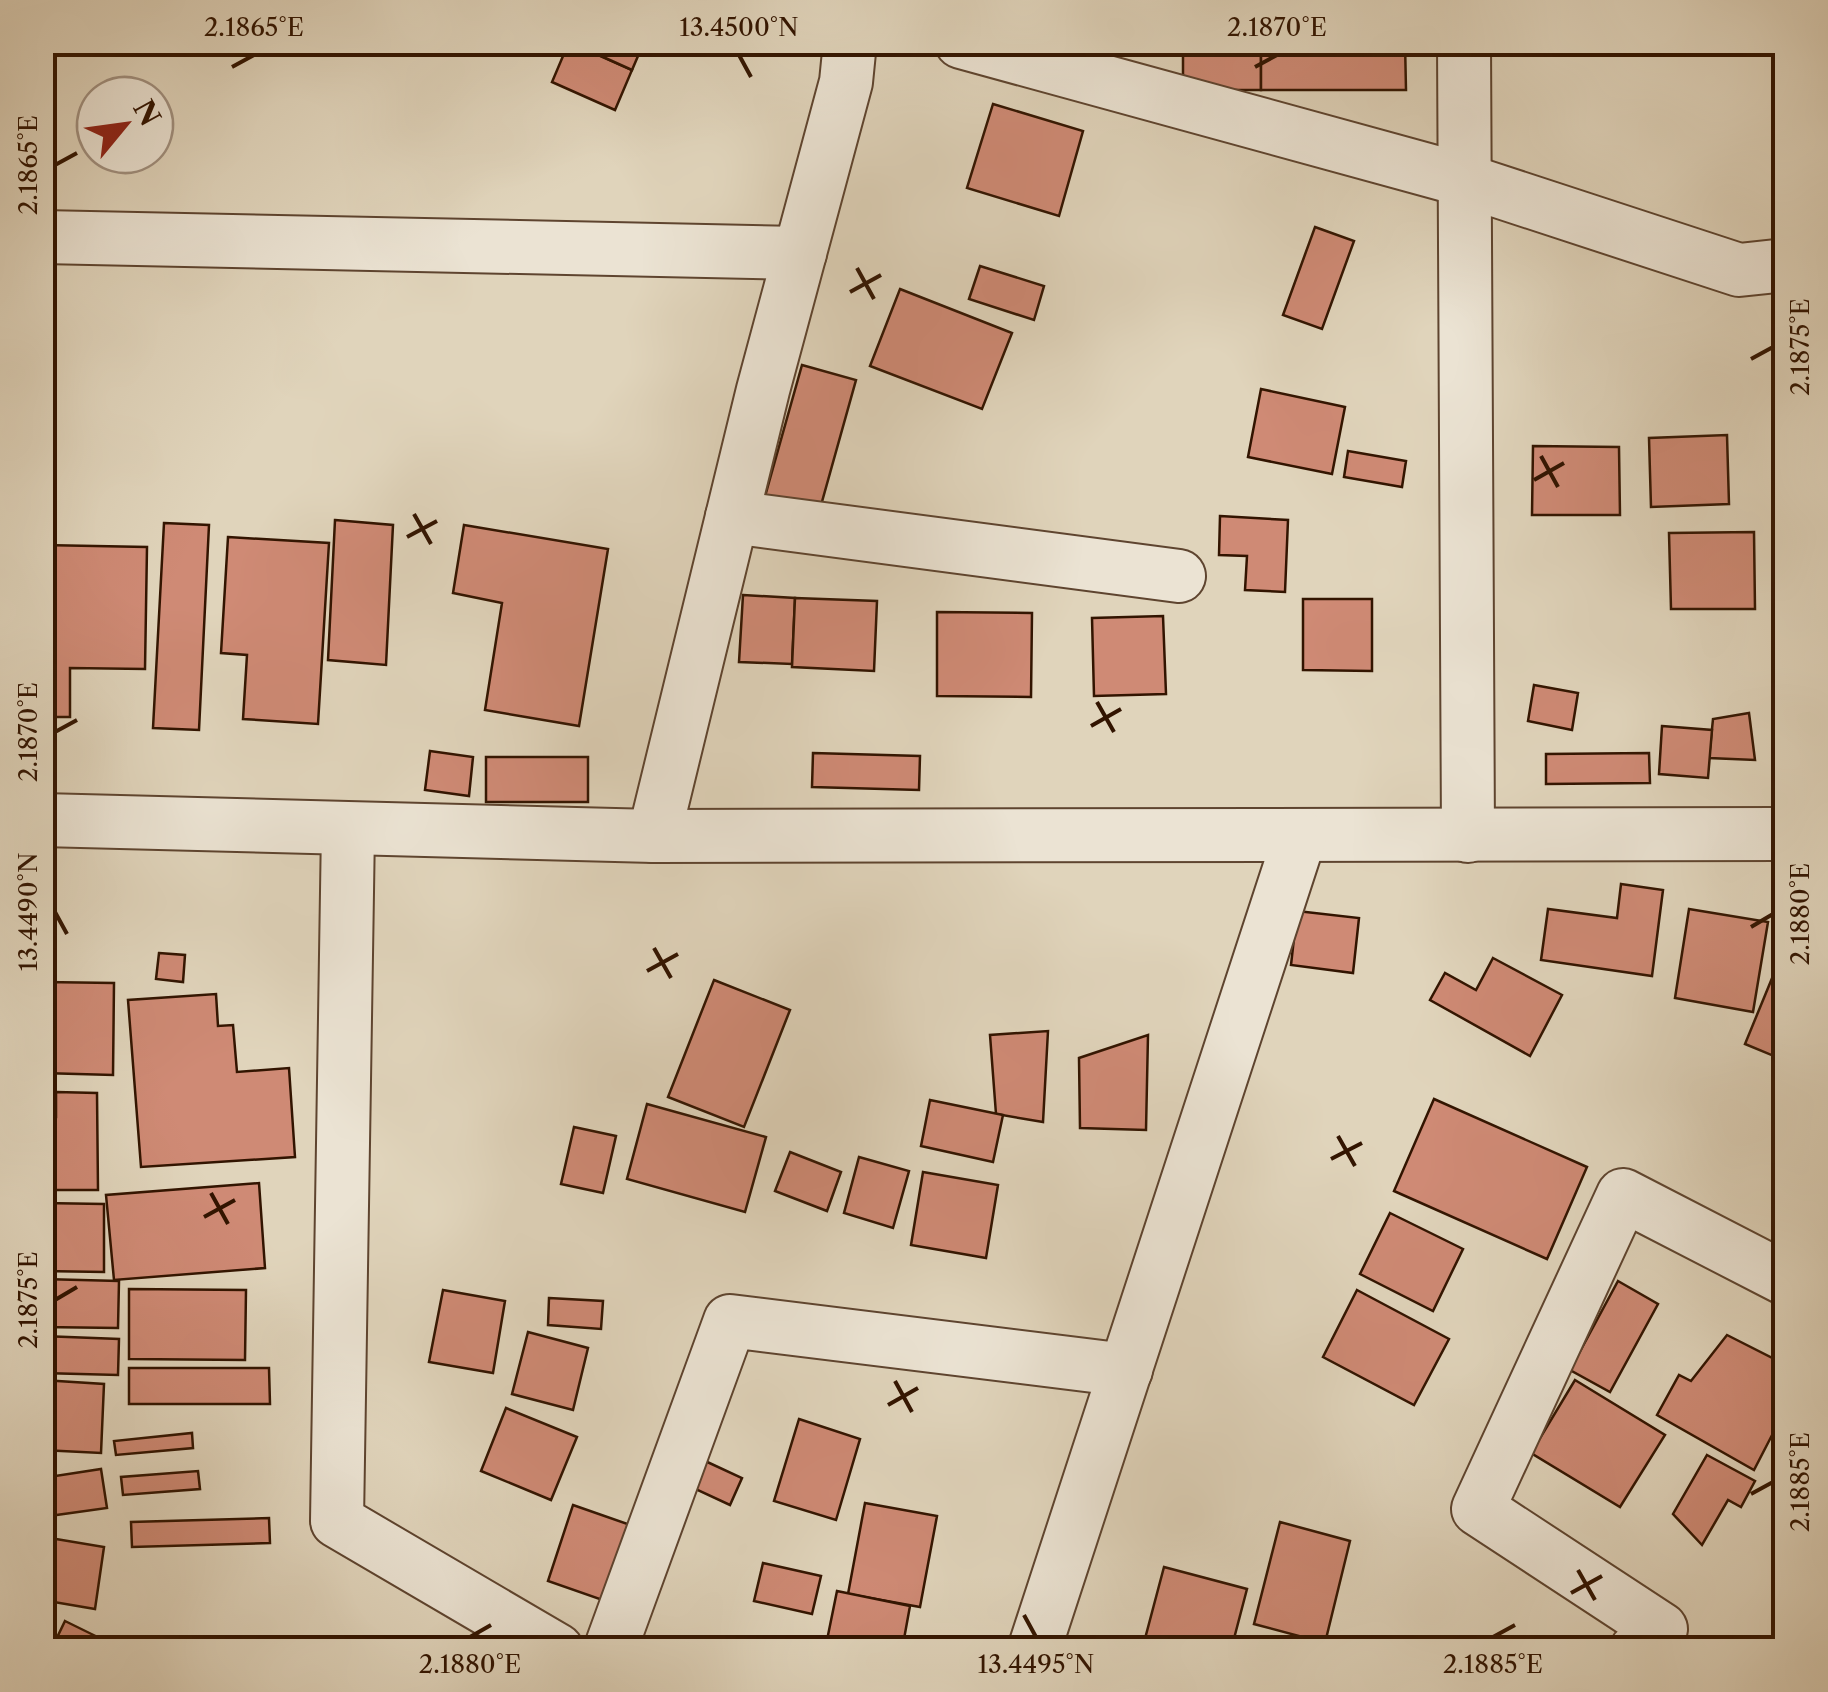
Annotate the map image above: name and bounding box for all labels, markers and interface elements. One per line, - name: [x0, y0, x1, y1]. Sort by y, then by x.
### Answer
- text: 2.1865°E: [204, 12, 304, 43]
- text: 13.4500°N: [679, 12, 799, 43]
- text: 2.1870°E: [1227, 12, 1327, 43]
- north arrow: [75, 75, 175, 175]
- text: N: [126, 94, 168, 132]
- text: 2.1865°E: [13, 115, 44, 215]
- text: 2.1875°E: [1785, 298, 1816, 396]
- text: 2.1870°E: [13, 682, 44, 782]
- text: 13.4490°N: [13, 852, 44, 972]
- text: 2.1880°E: [1785, 863, 1816, 965]
- text: 2.1875°E: [13, 1251, 44, 1349]
- text: 2.1885°E: [1785, 1432, 1816, 1532]
- text: 2.1880°E: [419, 1649, 521, 1680]
- text: 13.4495°N: [978, 1649, 1094, 1680]
- text: 2.1885°E: [1443, 1649, 1543, 1680]

